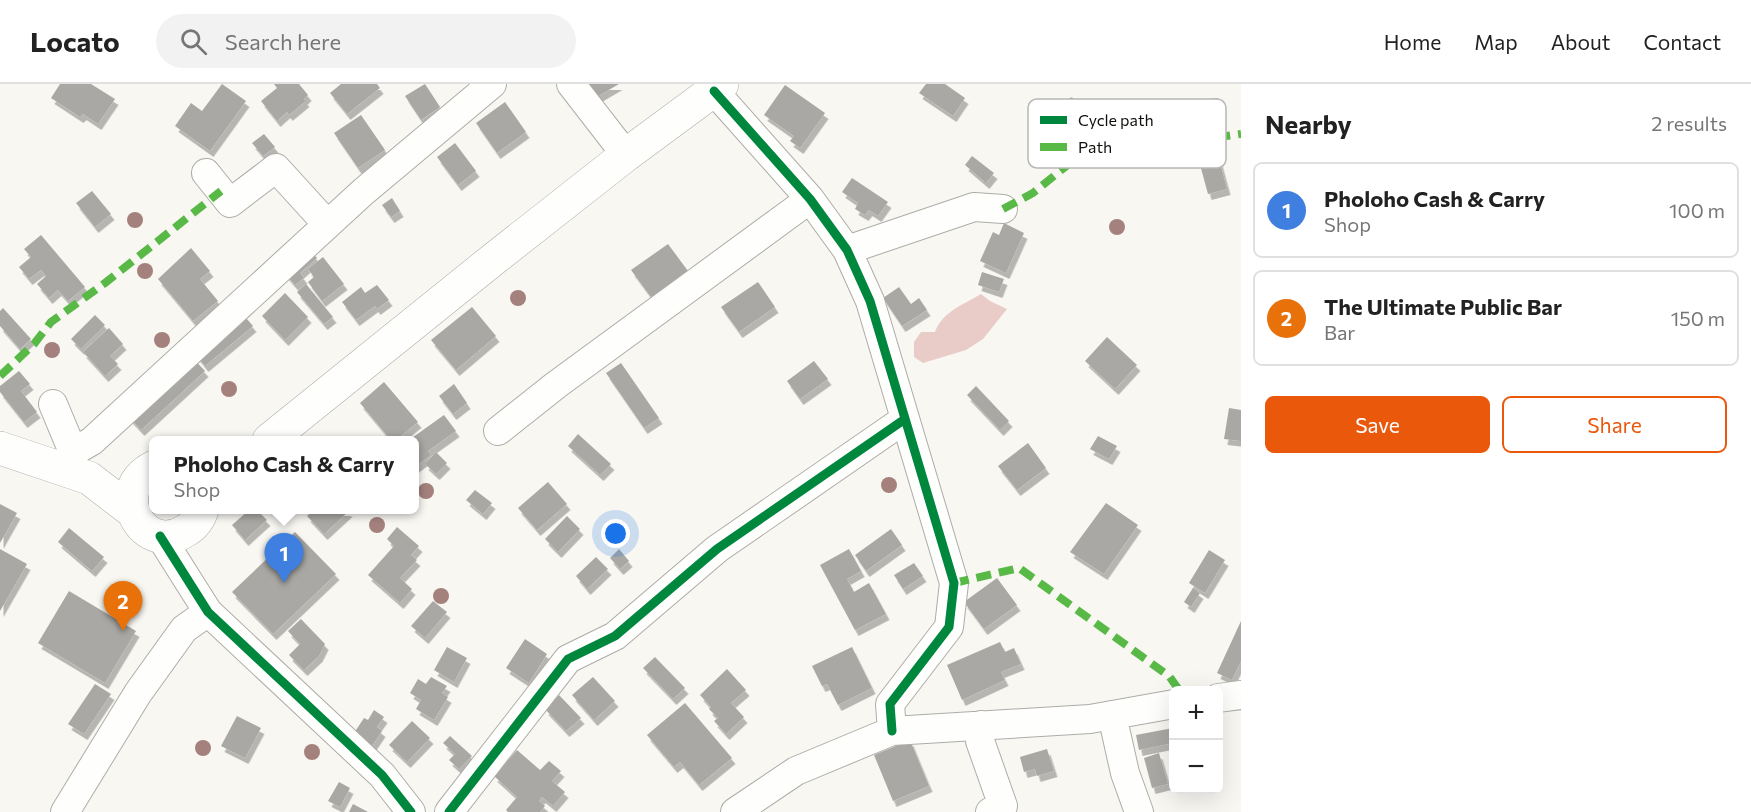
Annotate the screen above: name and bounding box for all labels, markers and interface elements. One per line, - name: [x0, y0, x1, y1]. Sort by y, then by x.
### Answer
- search box: [156, 14, 576, 68]
- text: Locato: [30, 24, 120, 58]
- icon: search: [177, 25, 210, 58]
- text: Search here: [225, 28, 341, 55]
- text: Home: [1384, 29, 1441, 54]
- text: Map: [1474, 29, 1518, 54]
- text: About: [1551, 29, 1610, 54]
- text: Contact: [1643, 29, 1721, 54]
- legend: [1028, 99, 1226, 168]
- text: Nearby: [1265, 108, 1352, 139]
- text: Cycle path: [1078, 110, 1154, 129]
- text: 2 results: [1651, 111, 1727, 135]
- text: Path: [1078, 137, 1112, 156]
- text: Pholoho Cash & Carry: [1324, 185, 1545, 212]
- text: 1: [1282, 198, 1291, 222]
- text: 100 m: [1669, 198, 1725, 222]
- text: Shop: [1324, 212, 1371, 236]
- text: The Ultimate Public Bar: [1324, 293, 1562, 320]
- text: 2: [1281, 306, 1292, 330]
- text: 150 m: [1671, 306, 1725, 330]
- text: Bar: [1324, 320, 1355, 344]
- button: Save: [1265, 396, 1490, 453]
- button: Share: [1502, 396, 1727, 453]
- popup: [149, 436, 419, 514]
- text: Pholoho Cash & Carry: [173, 450, 395, 477]
- text: Shop: [173, 477, 220, 501]
- your location: [601, 519, 630, 548]
- pin: 1: [264, 534, 304, 583]
- pin: 2: [104, 582, 142, 631]
- map controls: [1169, 686, 1223, 794]
- button: +: [1169, 686, 1223, 740]
- button: −: [1169, 740, 1223, 794]

